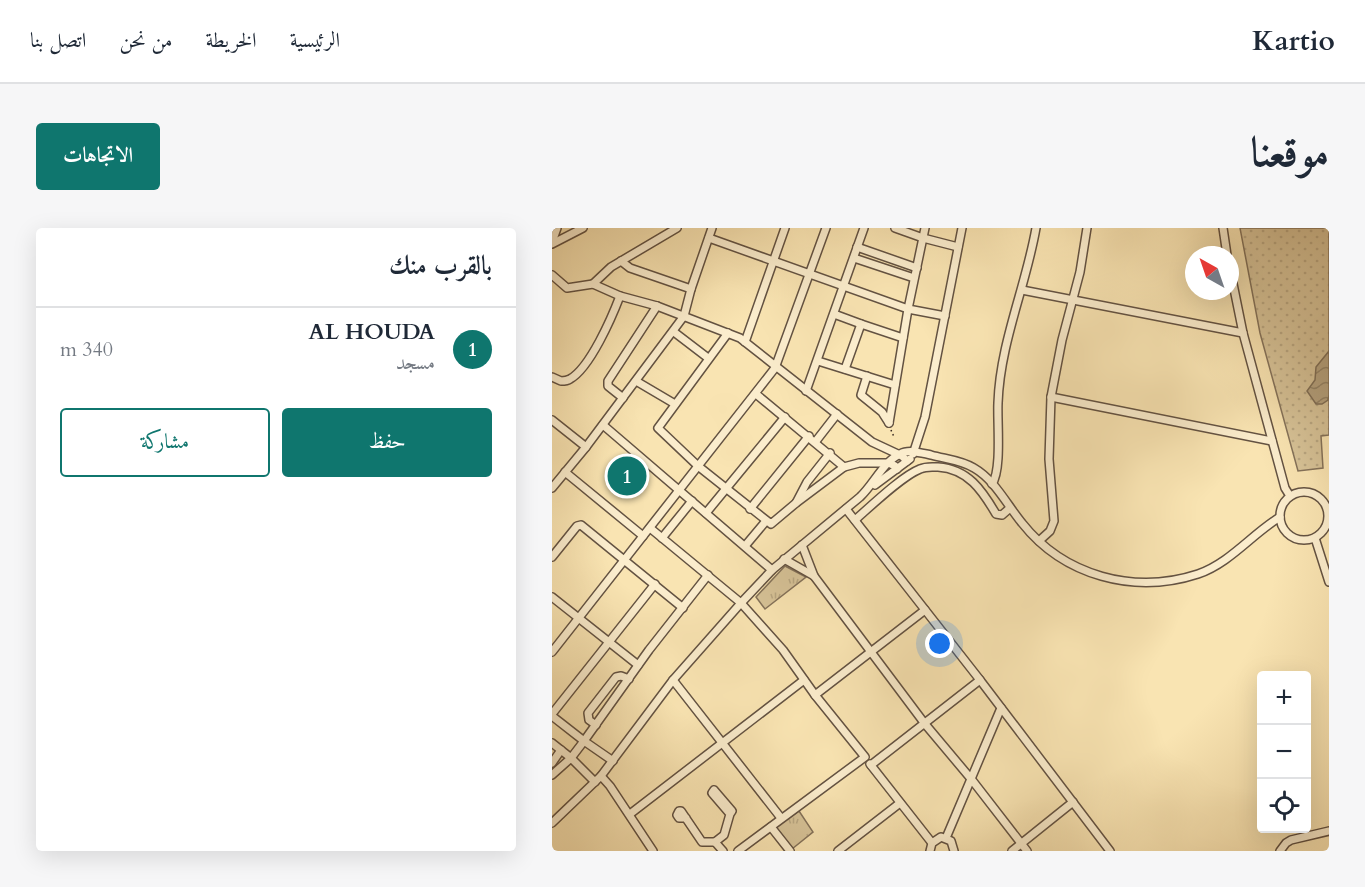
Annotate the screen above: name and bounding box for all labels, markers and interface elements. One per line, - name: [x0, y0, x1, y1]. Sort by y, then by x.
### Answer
- text: Kartio: [1252, 22, 1335, 60]
- text: اتصل بنا: [30, 26, 86, 55]
- text: من نحن: [119, 26, 173, 55]
- text: الخريطة: [206, 26, 257, 55]
- text: الرئيسية: [290, 26, 340, 55]
- button: الاتجاهات: [36, 123, 160, 190]
- text: موقعنا: [1251, 124, 1329, 181]
- north arrow: [1185, 246, 1239, 300]
- text: بالقرب منك: [389, 248, 492, 283]
- text: AL HOUDA: [308, 317, 435, 347]
- text: 340 m: [60, 336, 113, 363]
- text: 1: [467, 336, 478, 363]
- text: مسجد: [396, 349, 435, 376]
- button: مشاركة: [60, 408, 270, 477]
- button: حفظ: [282, 408, 492, 477]
- pin: 1: [608, 454, 646, 498]
- your location: [925, 629, 954, 658]
- map controls: [1257, 671, 1311, 833]
- button: +: [1257, 671, 1311, 725]
- button: −: [1257, 725, 1311, 779]
- button: locate: [1257, 779, 1311, 833]

